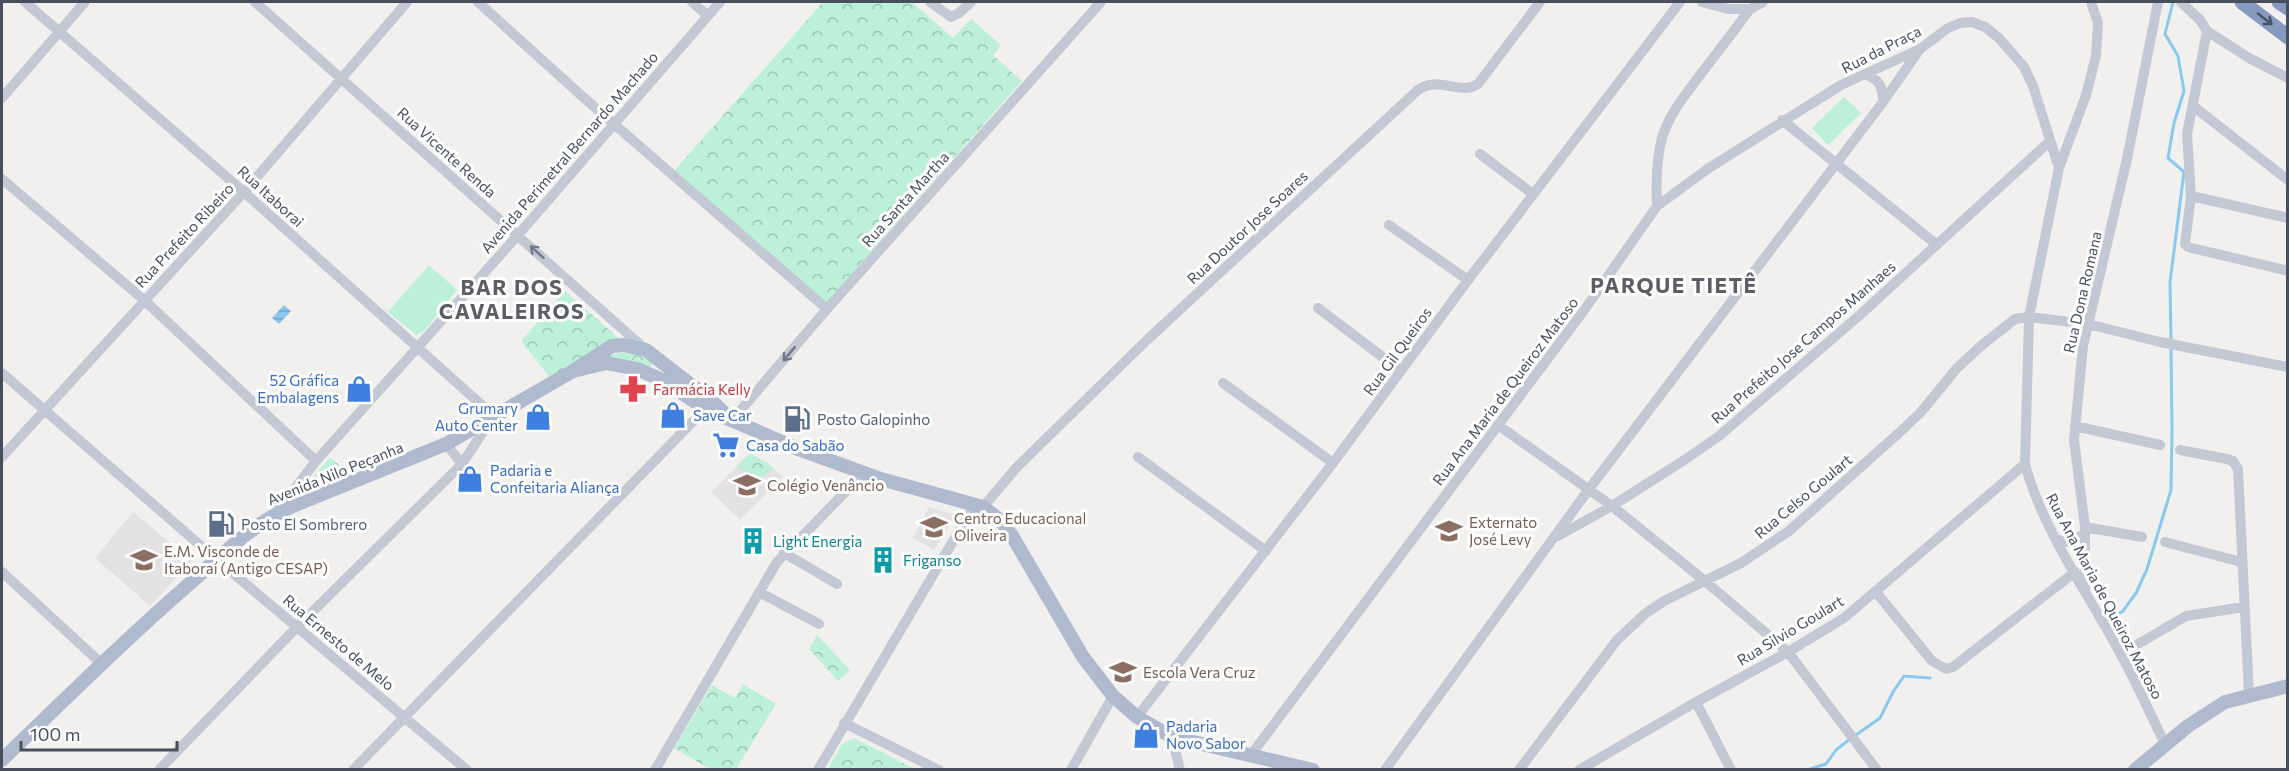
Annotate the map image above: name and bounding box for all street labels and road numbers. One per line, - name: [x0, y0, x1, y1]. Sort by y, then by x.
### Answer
- street label: Rua da Praça: [1838, 21, 1924, 77]
- street label: Avenida Perimetral Bernardo Machado: [477, 48, 661, 256]
- street label: Rua Vicente Renda: [394, 103, 500, 201]
- street label: Rua Santa Martha: [858, 148, 952, 250]
- street label: Rua Itaborai: [234, 162, 308, 230]
- street label: Rua Doutor Jose Soares: [1183, 166, 1311, 288]
- street label: Rua Prefeito Ribeiro: [131, 179, 237, 291]
- street label: Rua Dona Romana: [2059, 229, 2105, 355]
- street label: Rua Prefeito Jose Campos Manhaes: [1707, 257, 1899, 427]
- street label: Rua Ana Maria de Queiroz Matoso: [1428, 293, 1582, 489]
- street label: Rua Gil Queiros: [1359, 303, 1435, 399]
- street label: Avenida Nilo Peçanha: [264, 437, 406, 509]
- street label: Rua Celso Goulart: [1751, 450, 1855, 542]
- street label: Rua Ana Maria de Queiroz Matoso: [2043, 490, 2167, 702]
- street label: Rua Ernesto de Melo: [280, 590, 398, 694]
- street label: Rua Silvio Goulart: [1733, 591, 1847, 669]

